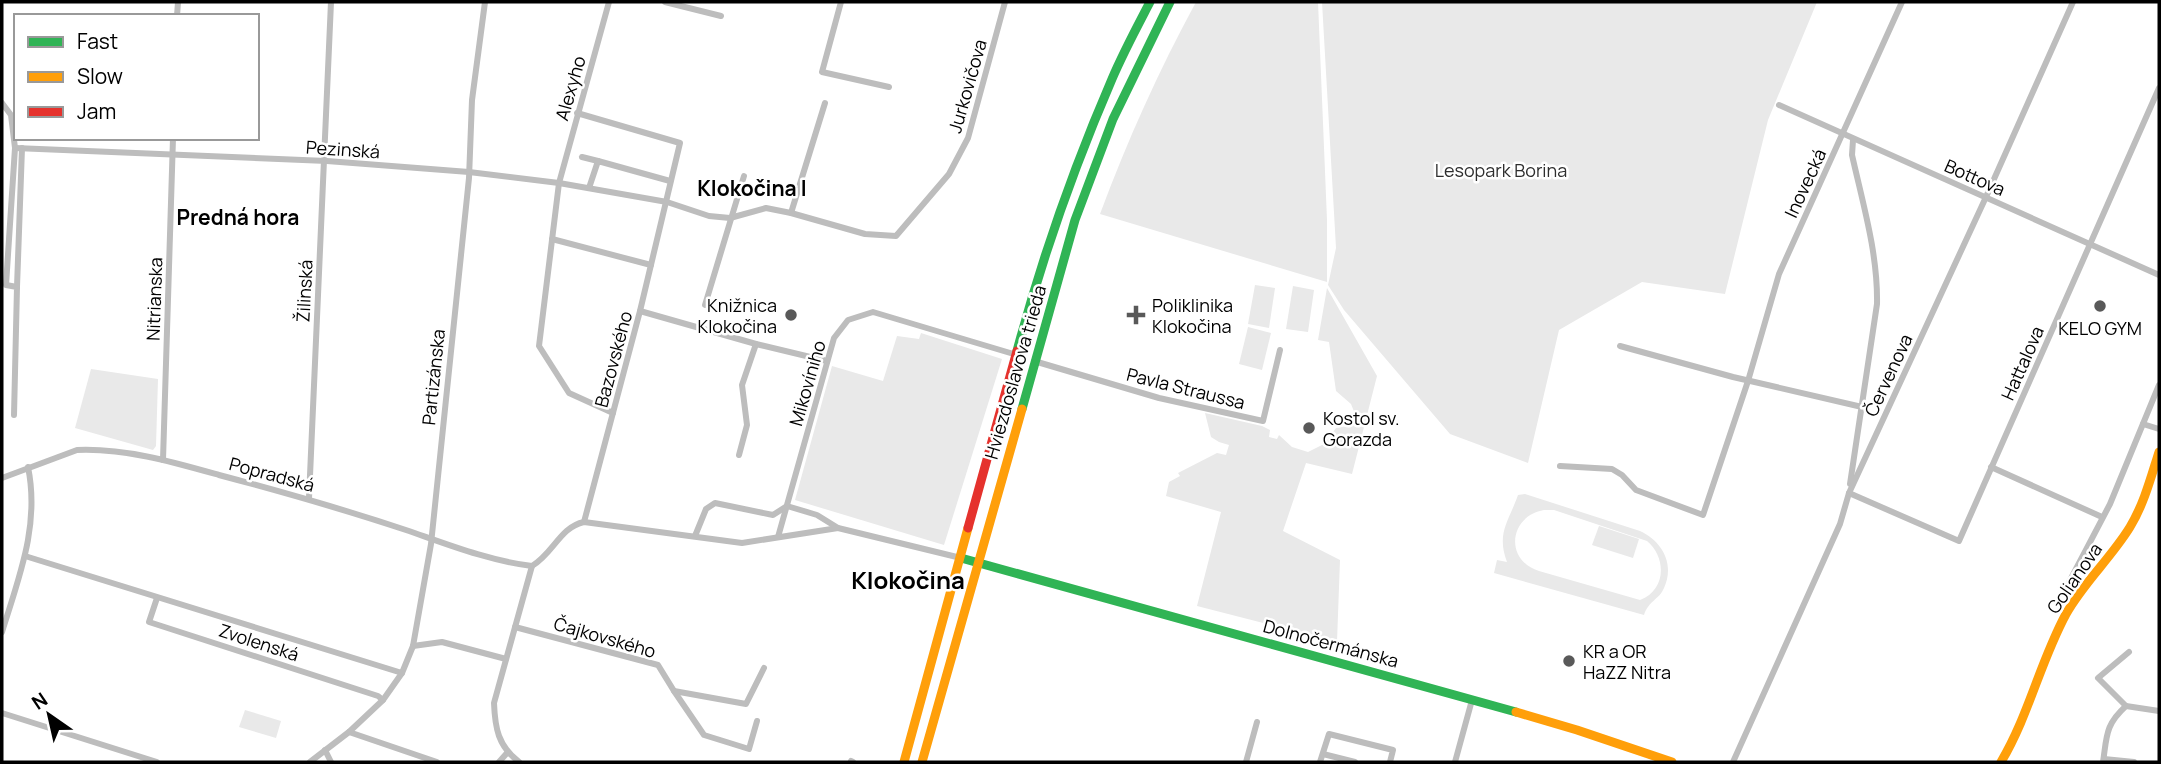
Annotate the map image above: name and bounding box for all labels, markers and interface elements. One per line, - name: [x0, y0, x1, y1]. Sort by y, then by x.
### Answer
- legend: [14, 14, 259, 140]
- text: Fast: [77, 27, 118, 55]
- street label: Jurkovičova: [942, 36, 992, 136]
- street label: Alexyho: [549, 53, 591, 123]
- text: Slow: [77, 62, 123, 90]
- text: Jam: [77, 97, 116, 125]
- street label: Pezinská: [305, 134, 381, 164]
- street label: Inovecká: [1779, 145, 1831, 221]
- street label: Bottova: [1941, 153, 2009, 201]
- park label: Lesopark Borina: [1435, 158, 1567, 182]
- district label: Klokočina I: [697, 174, 807, 202]
- district label: Predná hora: [177, 203, 299, 231]
- street label: Nitrianska: [141, 257, 167, 341]
- street label: Žilinská: [290, 259, 318, 323]
- street label: Hviezdoslavova trieda: [979, 282, 1051, 462]
- place label: Knižnica Klokočina: [697, 293, 777, 338]
- place label: Poliklinika Klokočina: [1152, 293, 1233, 338]
- marker: KELO GYM: [2092, 298, 2108, 314]
- marker: Poliklinika Klokočina: [1126, 305, 1146, 325]
- marker: Knižnica Klokočina: [783, 307, 799, 323]
- street label: Bazovského: [589, 308, 637, 410]
- place label: KELO GYM: [2058, 316, 2142, 340]
- street label: Hattalova: [1995, 322, 2049, 404]
- street label: Partizánska: [416, 328, 450, 426]
- street label: Červenova: [1858, 330, 1918, 420]
- street label: Mikovíniho: [783, 337, 831, 429]
- street label: Pavla Straussa: [1124, 362, 1248, 414]
- place label: Kostol sv. Gorazda: [1323, 406, 1400, 451]
- marker: Kostol sv. Gorazda: [1301, 420, 1317, 436]
- street label: Popradská: [227, 451, 317, 497]
- street label: Golianova: [2041, 538, 2107, 618]
- district label: Klokočina: [851, 563, 965, 596]
- street label: Čajkovského: [551, 611, 659, 663]
- street label: Dolnočermánska: [1261, 613, 1401, 673]
- street label: Zvolenská: [216, 618, 302, 666]
- place label: KR a OR HaZZ Nitra: [1583, 639, 1671, 684]
- marker: KR a OR HaZZ Nitra: [1561, 653, 1577, 669]
- north arrow: [14, 680, 84, 750]
- text: N: [27, 686, 52, 716]

